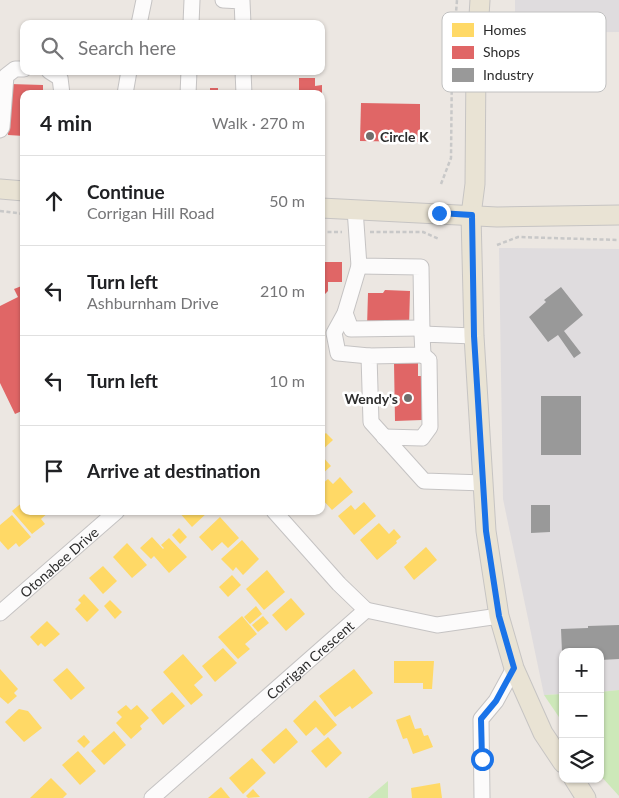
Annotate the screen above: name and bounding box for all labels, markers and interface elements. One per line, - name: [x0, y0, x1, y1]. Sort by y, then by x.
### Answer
- legend: [442, 12, 606, 92]
- search box: [20, 20, 325, 75]
- text: Homes: [483, 21, 526, 38]
- icon: search: [38, 34, 66, 62]
- text: Search here: [78, 36, 176, 59]
- text: Shops: [483, 43, 520, 60]
- text: Industry: [483, 66, 534, 83]
- text: 4 min: [40, 110, 92, 135]
- text: Walk · 270 m: [212, 113, 305, 132]
- place label: Circle K: [380, 128, 429, 145]
- marker: Circle K: [364, 130, 376, 142]
- text: Continue: [87, 180, 165, 203]
- icon: ahead: [40, 187, 68, 215]
- text: 50 m: [269, 191, 305, 210]
- route end: [428, 202, 451, 225]
- text: Corrigan Hill Road: [87, 203, 214, 222]
- text: Turn left: [87, 270, 158, 293]
- icon: left: [40, 277, 68, 305]
- text: 210 m: [260, 281, 305, 300]
- text: Ashburnham Drive: [87, 293, 219, 312]
- icon: left: [40, 367, 68, 395]
- text: Turn left: [87, 369, 158, 392]
- text: 10 m: [269, 371, 305, 390]
- place label: Wendy's: [344, 390, 398, 407]
- marker: Wendy's: [402, 392, 414, 404]
- icon: arrive: [40, 457, 68, 485]
- text: Arrive at destination: [87, 459, 260, 482]
- street label: Otonabee Drive: [16, 523, 102, 601]
- street label: Corrigan Crescent: [263, 616, 357, 702]
- map controls: [559, 648, 604, 783]
- button: +: [559, 648, 604, 693]
- button: −: [559, 693, 604, 738]
- button: layers: [559, 738, 604, 783]
- route start: [471, 748, 494, 771]

